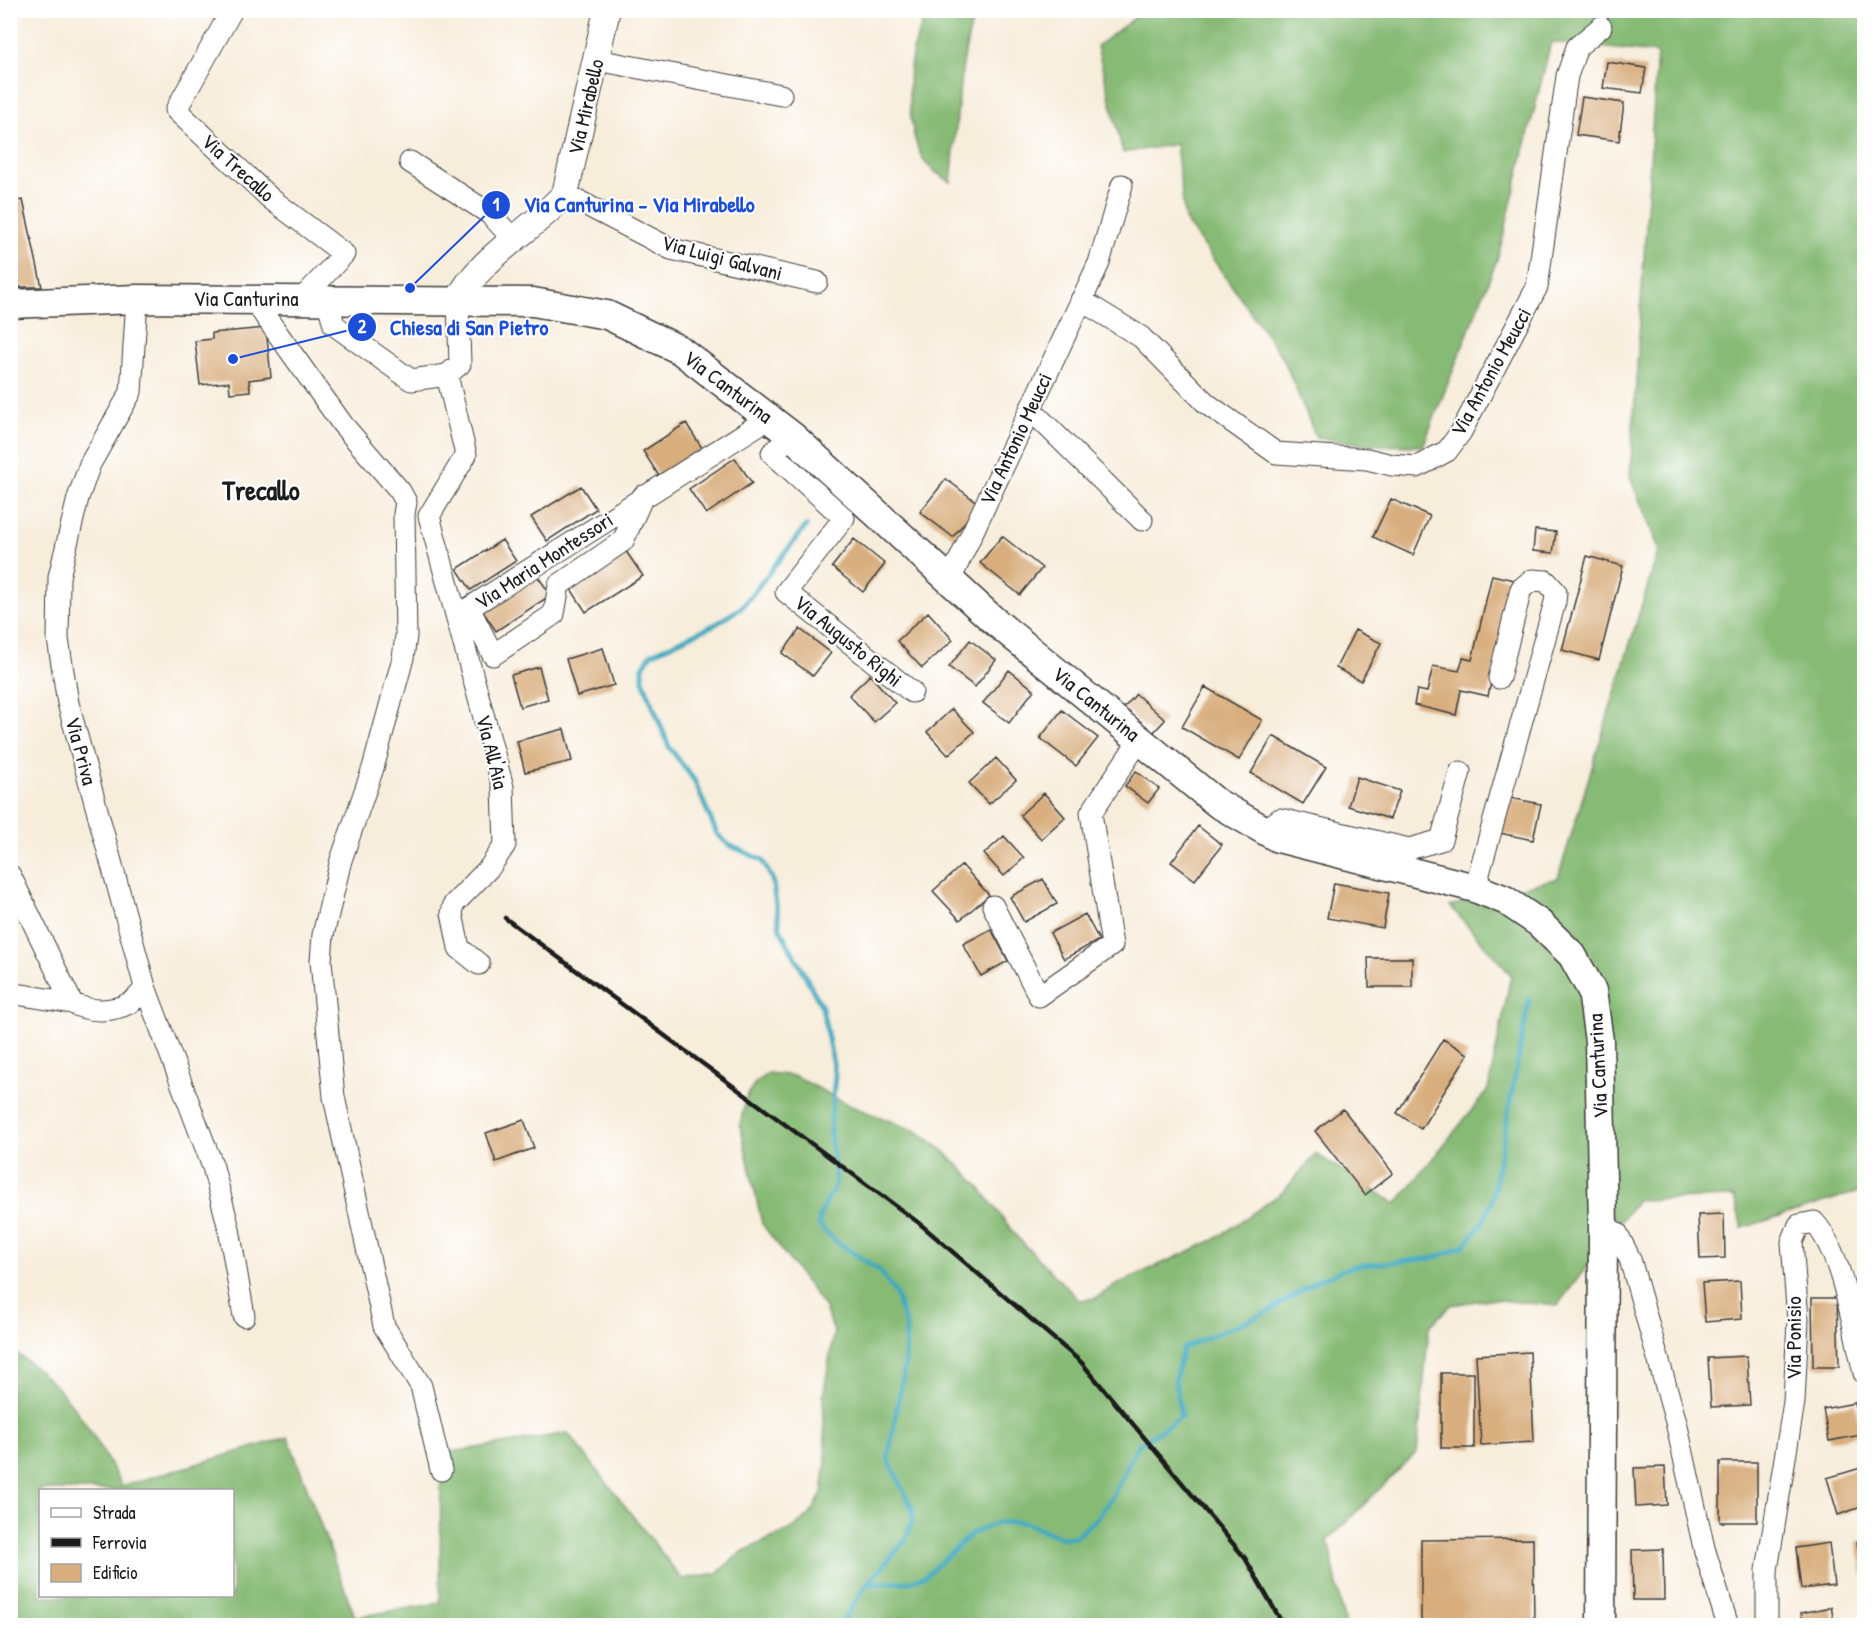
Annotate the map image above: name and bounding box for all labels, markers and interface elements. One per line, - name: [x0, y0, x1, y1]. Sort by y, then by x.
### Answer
- street label: Via Mirabello: [560, 56, 611, 158]
- street label: Via Trecallo: [195, 127, 281, 208]
- callout: Via Canturina - Via Mirabello: [481, 185, 766, 225]
- text: Via Canturina - Via Mirabello: [523, 189, 755, 219]
- text: 1: [493, 192, 500, 217]
- street label: Via Luigi Galvani: [658, 227, 786, 288]
- street label: Via Canturina: [194, 284, 298, 313]
- street label: Via Antonio Meucci: [1443, 302, 1538, 441]
- callout: Chiesa di San Pietro: [347, 307, 560, 347]
- text: Chiesa di San Pietro: [390, 312, 548, 342]
- text: 2: [358, 314, 367, 339]
- street label: Via Canturina: [678, 343, 779, 430]
- street label: Via Antonio Meucci: [972, 368, 1059, 510]
- district label: Trecallo: [221, 472, 300, 508]
- street label: Via Maria Montessori: [469, 505, 619, 616]
- street label: Via Augusto Righi: [788, 588, 909, 693]
- street label: Via Canturina: [1046, 659, 1146, 748]
- street label: Via All'Aia: [469, 712, 516, 792]
- street label: Via Priva: [59, 714, 104, 788]
- street label: Via Canturina: [1580, 1013, 1615, 1119]
- street label: Via Ponisio: [1779, 1296, 1808, 1380]
- legend: [39, 1489, 234, 1597]
- text: Strada: [93, 1500, 136, 1525]
- text: Ferrovia: [92, 1530, 146, 1555]
- text: Edificio: [93, 1560, 137, 1585]

